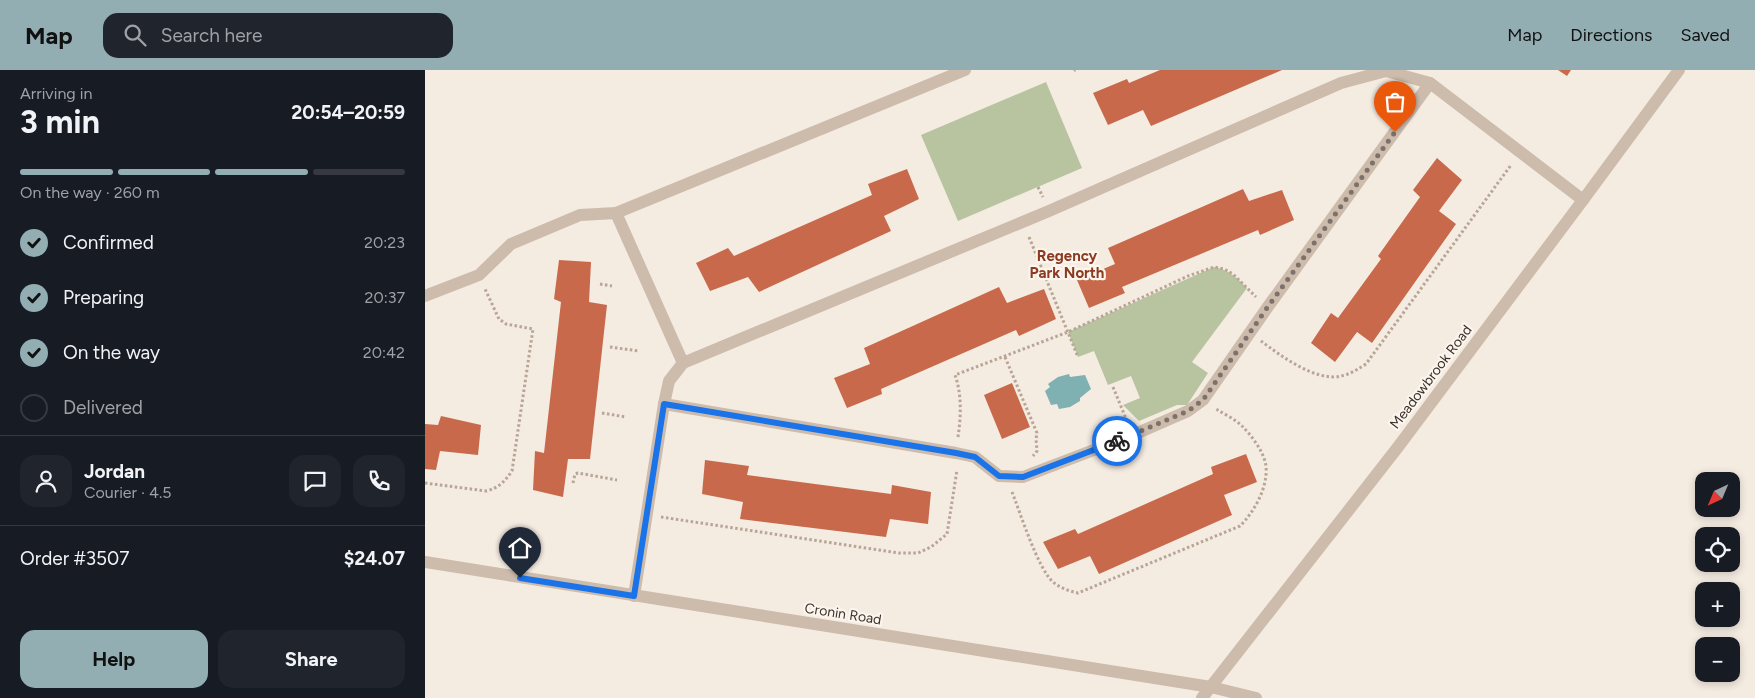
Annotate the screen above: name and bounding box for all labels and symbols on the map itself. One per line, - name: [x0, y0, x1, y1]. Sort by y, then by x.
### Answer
- pin: [1374, 81, 1416, 132]
- district label: Regency Park North: [1030, 247, 1104, 282]
- street label: Meadowbrook Road: [1386, 322, 1476, 432]
- courier: [1092, 416, 1142, 466]
- north arrow: [1695, 472, 1740, 518]
- pin: [499, 527, 541, 578]
- street label: Cronin Road: [803, 600, 883, 628]

